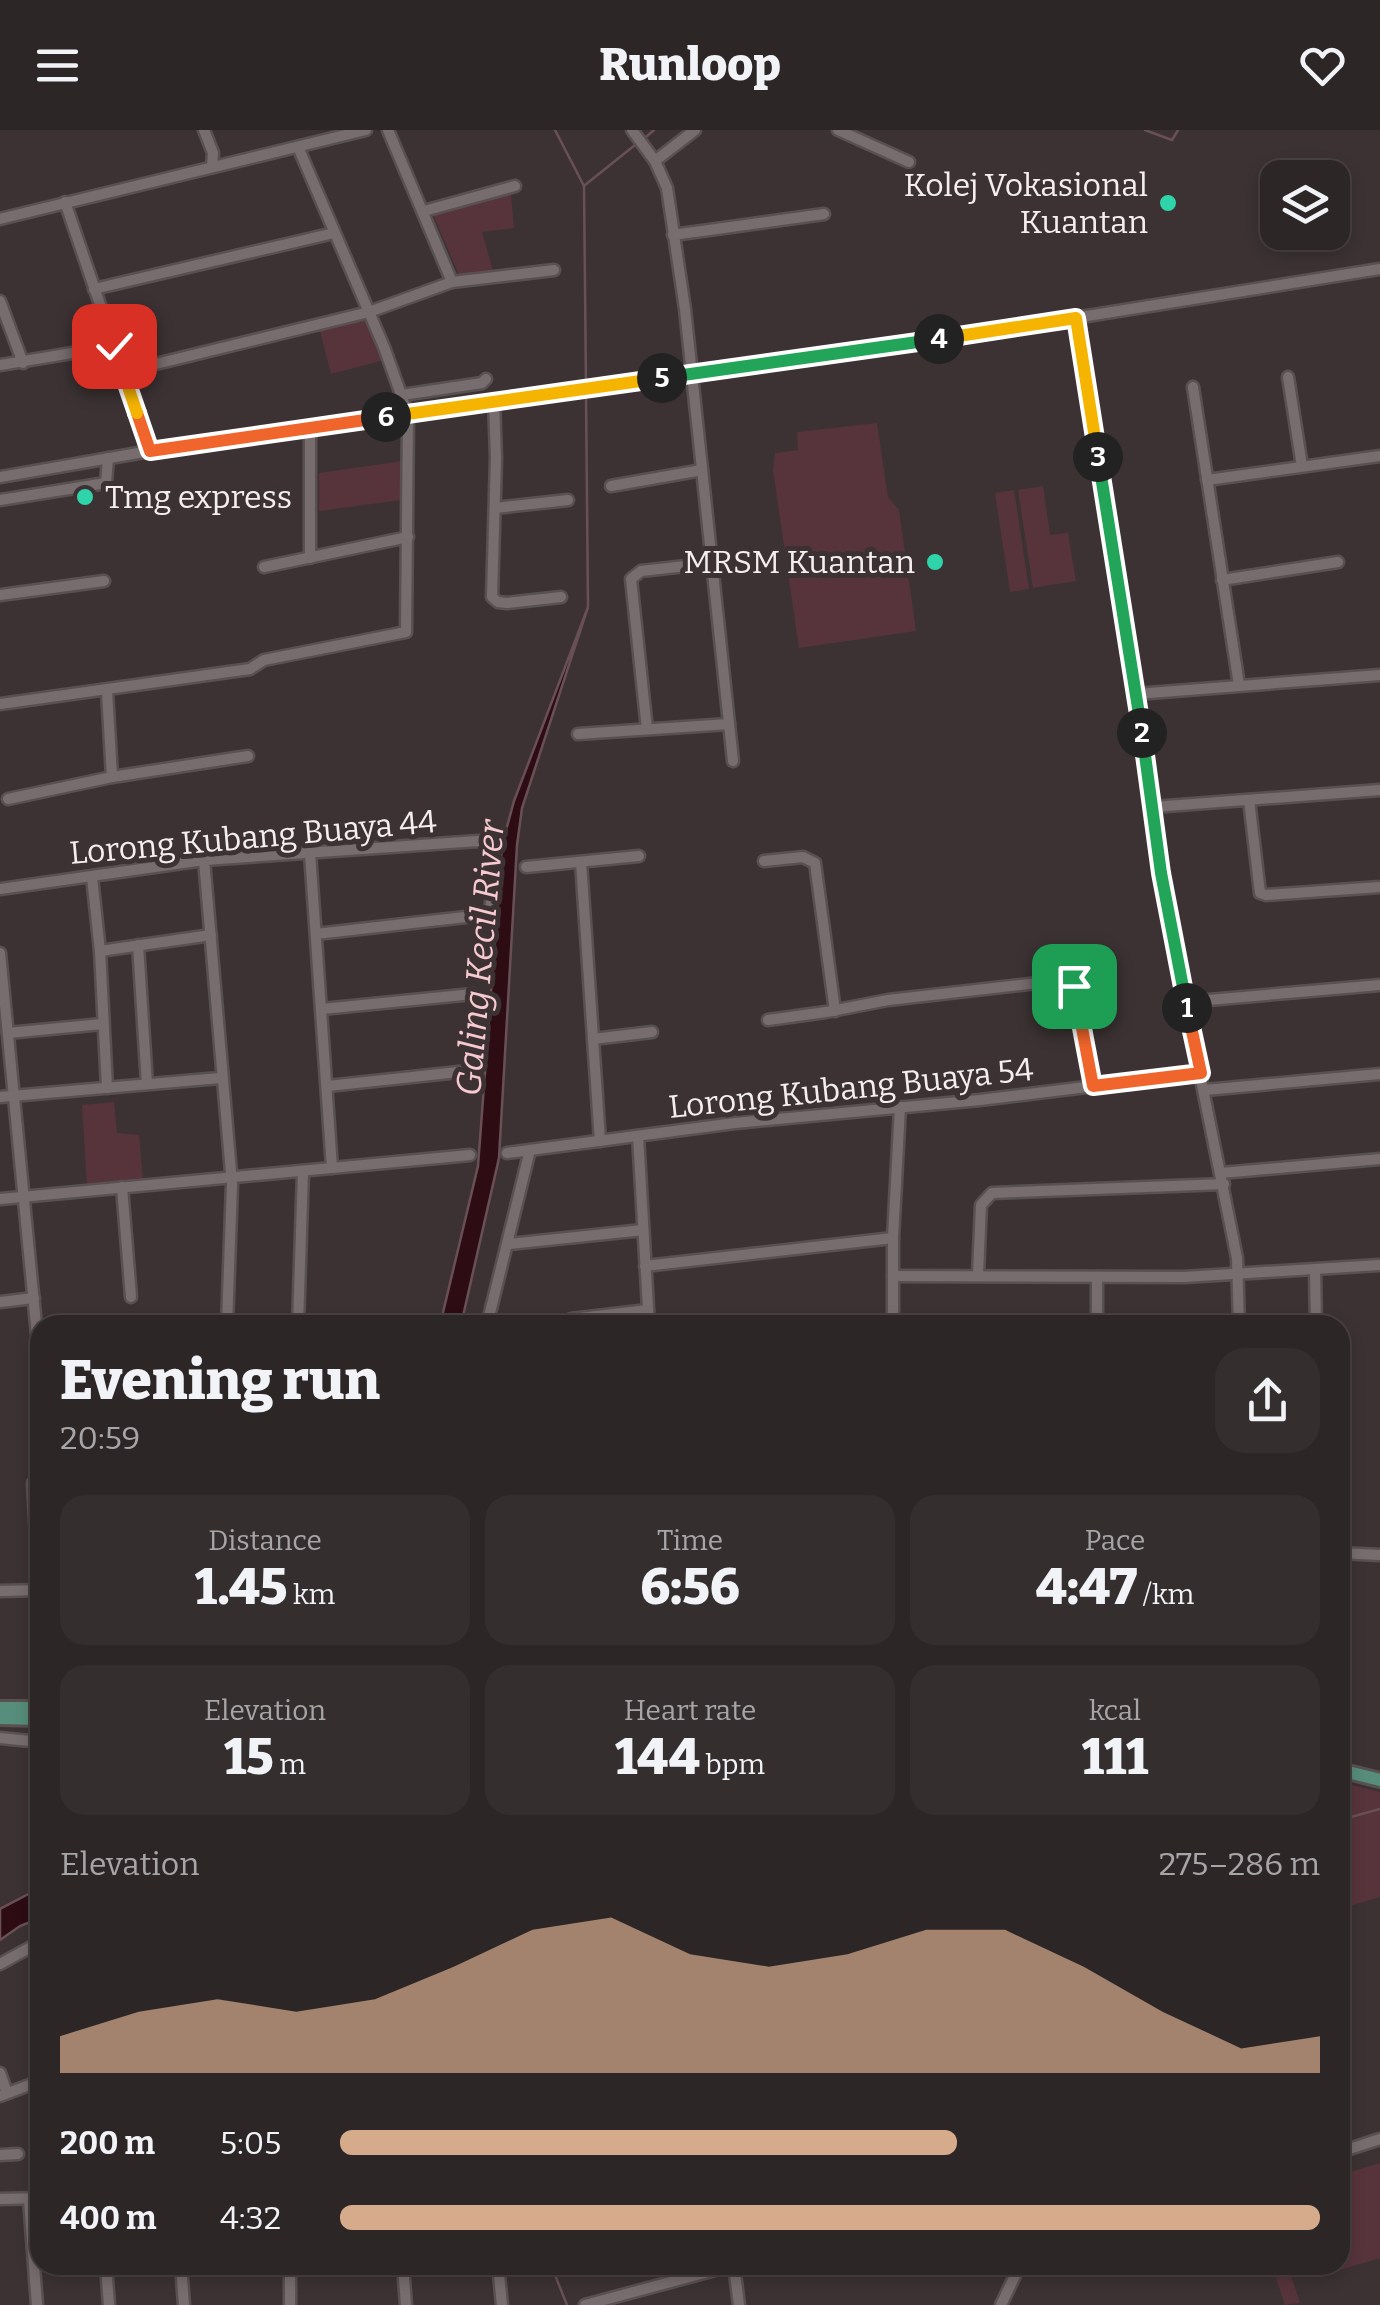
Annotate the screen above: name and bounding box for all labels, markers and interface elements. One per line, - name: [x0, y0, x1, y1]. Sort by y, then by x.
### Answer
- icon: menu: [30, 38, 85, 93]
- text: Runloop: [599, 38, 781, 92]
- icon: heart: [1295, 38, 1350, 93]
- map controls: [1260, 160, 1350, 250]
- button: layers: [1260, 160, 1350, 250]
- place label: Kolej Vokasional Kuantan: [904, 166, 1148, 241]
- marker: Kolej Vokasional Kuantan: [1157, 192, 1179, 214]
- pin: [72, 304, 157, 389]
- pin: 4: [914, 314, 964, 364]
- icon: check: [87, 319, 142, 374]
- text: 4: [930, 322, 948, 355]
- pin: 5: [637, 353, 687, 403]
- text: 5: [654, 361, 670, 394]
- pin: 6: [361, 392, 411, 442]
- text: 6: [378, 400, 394, 433]
- pin: 3: [1073, 432, 1123, 482]
- text: 3: [1090, 440, 1106, 473]
- place label: Tmg express: [105, 478, 292, 516]
- marker: Tmg express: [74, 486, 96, 508]
- place label: MRSM Kuantan: [683, 543, 915, 581]
- marker: MRSM Kuantan: [924, 551, 946, 573]
- pin: 2: [1117, 708, 1167, 758]
- text: 2: [1134, 716, 1150, 749]
- street label: Lorong Kubang Buaya 44: [68, 802, 438, 872]
- water label: Galing Kecil River: [447, 817, 513, 1098]
- pin: [1032, 944, 1117, 1029]
- icon: arrive: [1047, 959, 1102, 1014]
- pin: 1: [1162, 983, 1212, 1033]
- text: 1: [1181, 991, 1193, 1024]
- street label: Lorong Kubang Buaya 54: [667, 1050, 1036, 1126]
- text: Evening run: [60, 1348, 380, 1414]
- button: share: [1215, 1348, 1320, 1453]
- text: 20:59: [60, 1419, 140, 1457]
- text: Distance: [208, 1524, 322, 1557]
- text: Time: [657, 1524, 723, 1557]
- text: Pace: [1085, 1524, 1145, 1557]
- text: 1.45: [195, 1557, 287, 1617]
- text: 6:56: [640, 1557, 740, 1617]
- text: 4:47: [1036, 1557, 1137, 1617]
- text: km: [287, 1578, 335, 1611]
- text: /km: [1137, 1578, 1194, 1611]
- text: Elevation: [204, 1694, 326, 1727]
- text: Heart rate: [624, 1694, 756, 1727]
- text: kcal: [1089, 1694, 1141, 1727]
- text: 15: [224, 1727, 274, 1787]
- text: 144: [615, 1727, 700, 1787]
- text: 111: [1082, 1727, 1148, 1787]
- text: m: [274, 1748, 306, 1781]
- text: bpm: [700, 1748, 765, 1781]
- text: Elevation: [60, 1845, 200, 1883]
- text: 275–286 m: [1159, 1845, 1320, 1883]
- text: 200 m: [60, 2124, 155, 2162]
- text: 5:05: [220, 2124, 281, 2162]
- text: 400 m: [60, 2199, 156, 2237]
- text: 4:32: [220, 2199, 281, 2237]

